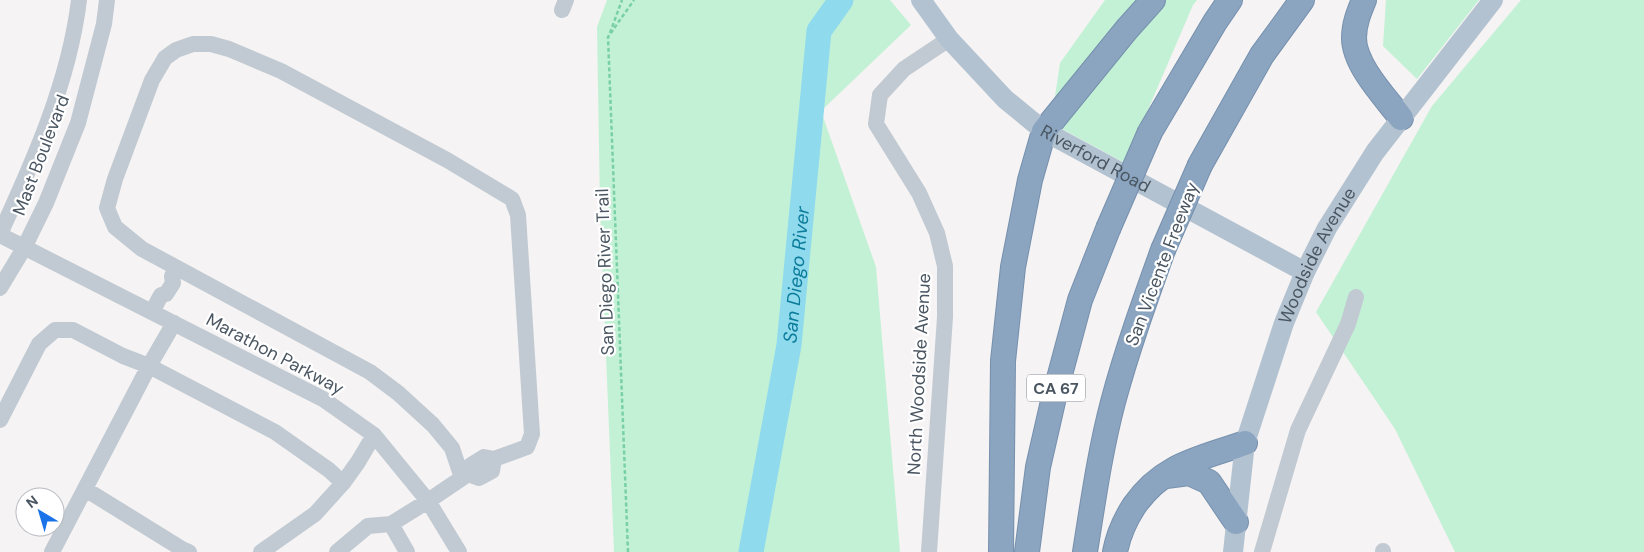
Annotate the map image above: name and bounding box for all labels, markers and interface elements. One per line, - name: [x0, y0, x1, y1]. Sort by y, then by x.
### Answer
- street label: Mast Boulevard: [7, 91, 75, 219]
- street label: Riverford Road: [1036, 119, 1155, 198]
- street label: San Vicente Freeway: [1120, 179, 1204, 349]
- street label: Woodside Avenue: [1273, 183, 1362, 327]
- street label: San Diego River Trail: [590, 188, 620, 356]
- water label: San Diego River: [777, 205, 815, 344]
- street label: North Woodside Avenue: [902, 273, 936, 475]
- street label: Marathon Parkway: [202, 308, 348, 400]
- road number: CA 67: [1027, 374, 1085, 402]
- north arrow: [15, 487, 65, 537]
- text: N: [22, 492, 42, 512]

